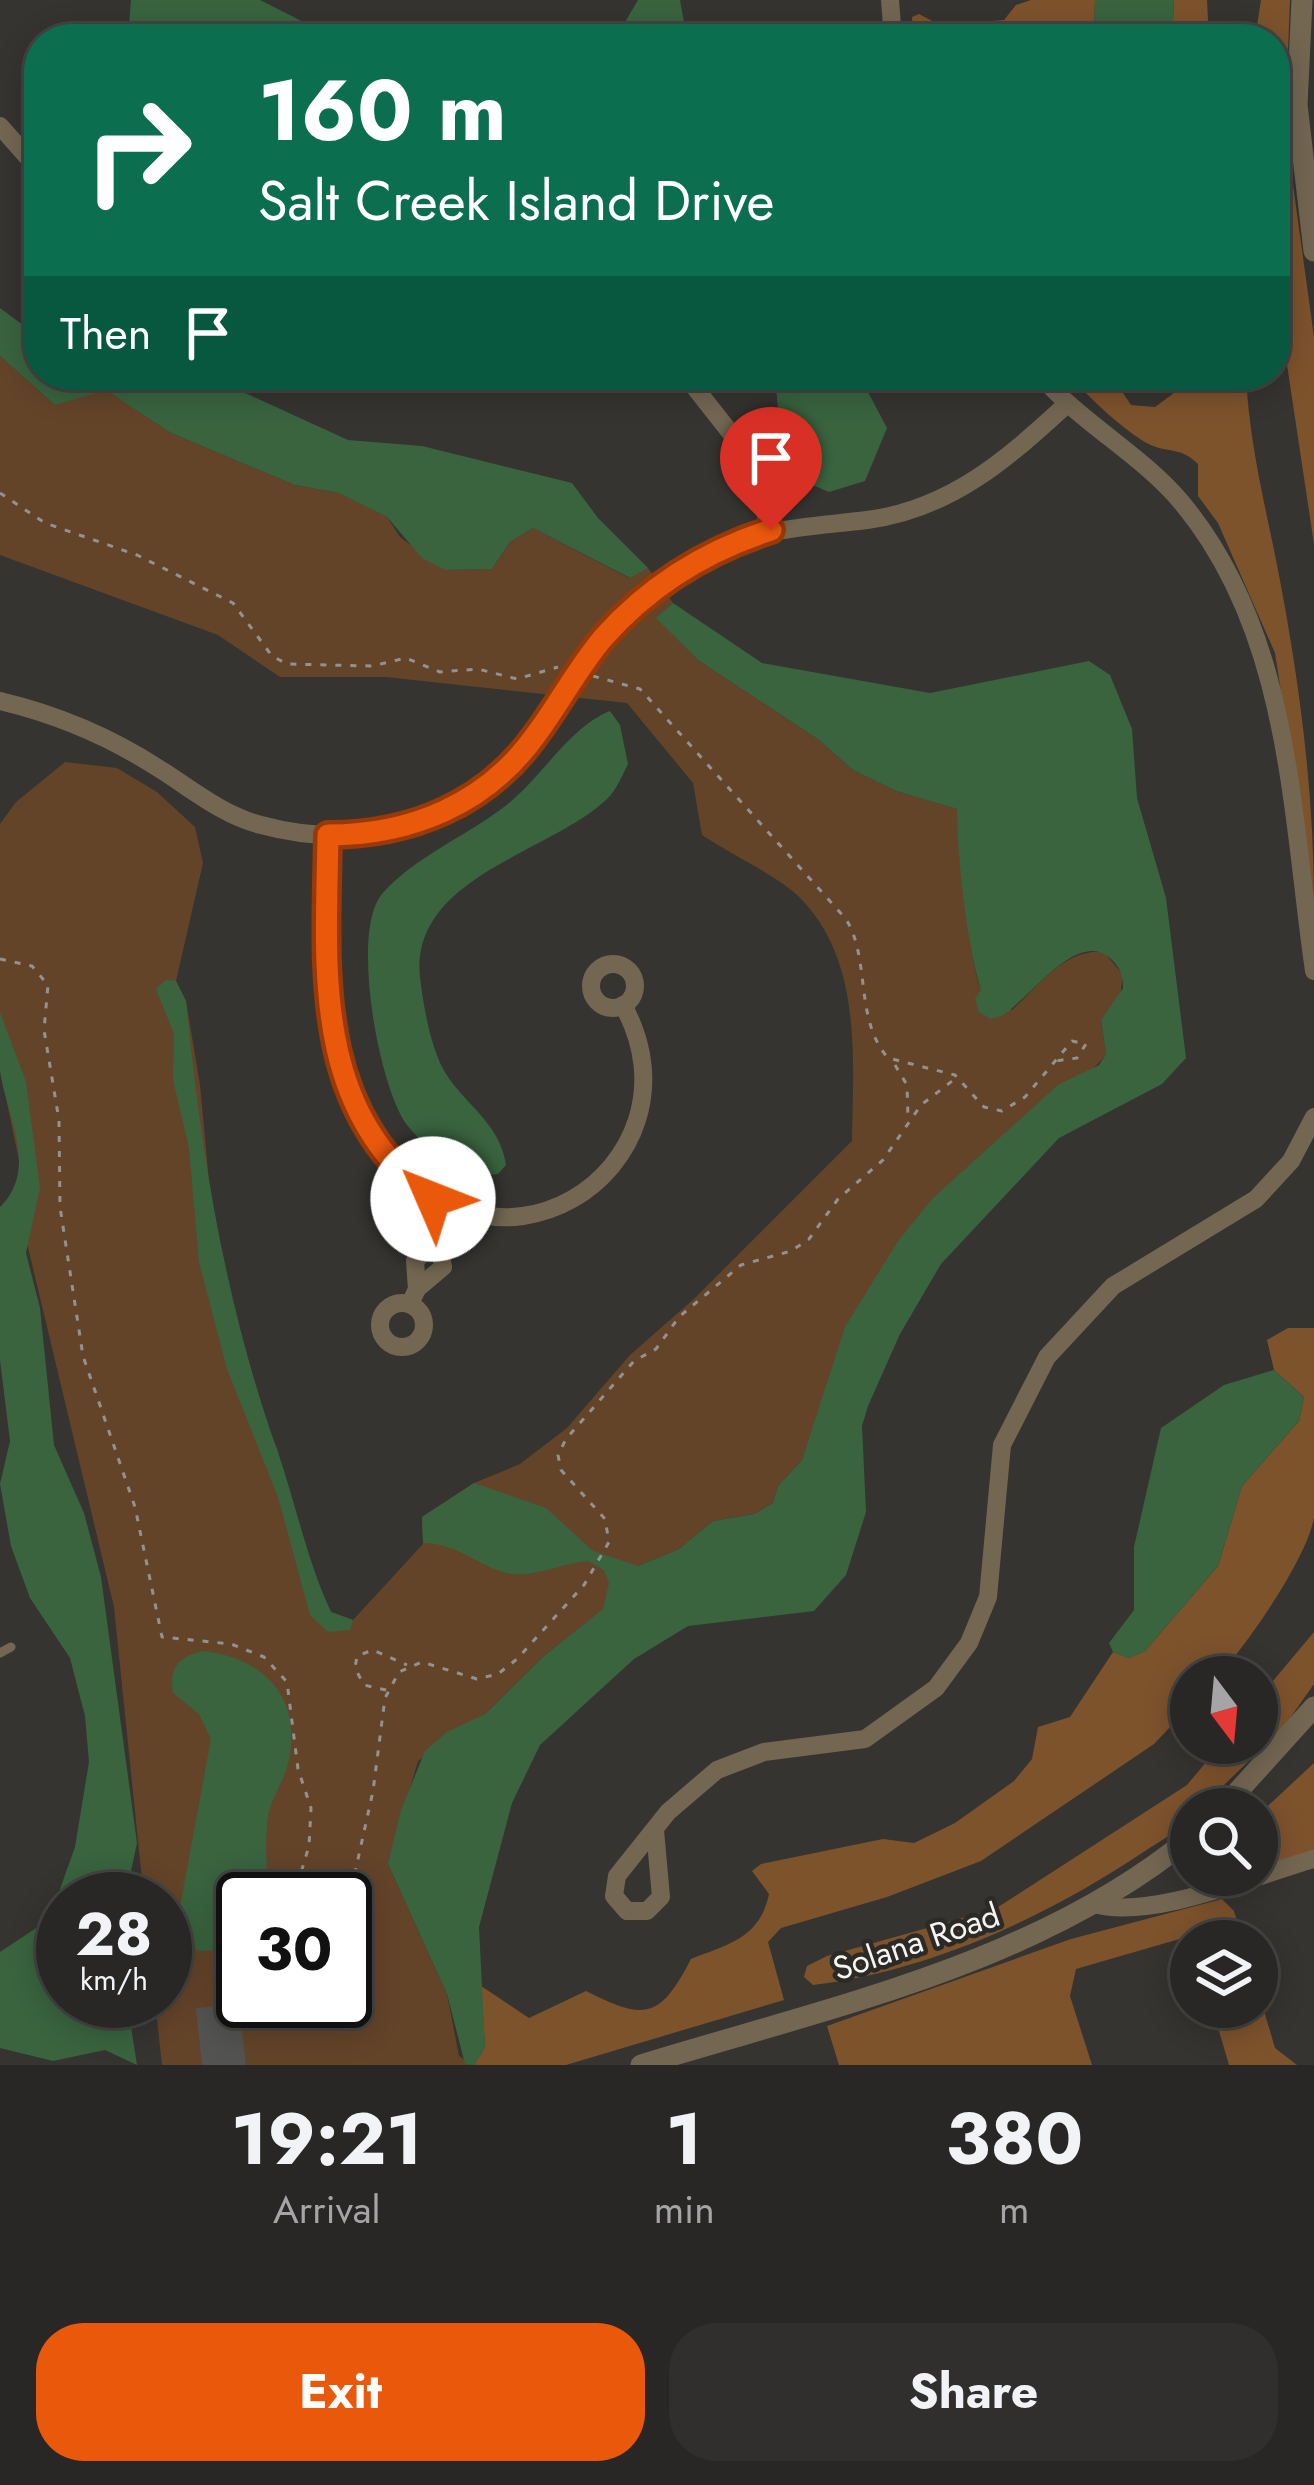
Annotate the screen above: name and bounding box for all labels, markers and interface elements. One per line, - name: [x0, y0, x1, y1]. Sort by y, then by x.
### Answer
- text: 160 m: [258, 50, 507, 172]
- icon: right: [60, 72, 216, 228]
- text: Salt Creek Island Drive: [258, 162, 774, 240]
- icon: arrive: [175, 300, 241, 366]
- text: Then: [60, 301, 151, 366]
- pin: [720, 407, 822, 530]
- icon: arrive: [738, 425, 804, 491]
- position arrow: [370, 1136, 496, 1262]
- north arrow: [1170, 1656, 1278, 1764]
- map controls: [1170, 1656, 1278, 2028]
- button: search: [1170, 1788, 1278, 1896]
- speed limit sign: 30: [216, 1872, 372, 2028]
- text: 28: [76, 1891, 152, 1978]
- street label: Solana Road: [826, 1891, 1006, 1992]
- button: layers: [1170, 1920, 1278, 2028]
- text: km/h: [80, 1958, 148, 2001]
- text: 19:21: [231, 2087, 423, 2191]
- text: 1: [666, 2087, 702, 2191]
- text: 380: [946, 2087, 1083, 2191]
- text: Arrival: [273, 2181, 381, 2238]
- text: min: [654, 2181, 715, 2238]
- text: m: [999, 2181, 1030, 2238]
- button: Exit: [36, 2323, 645, 2461]
- button: Share: [669, 2323, 1278, 2461]

